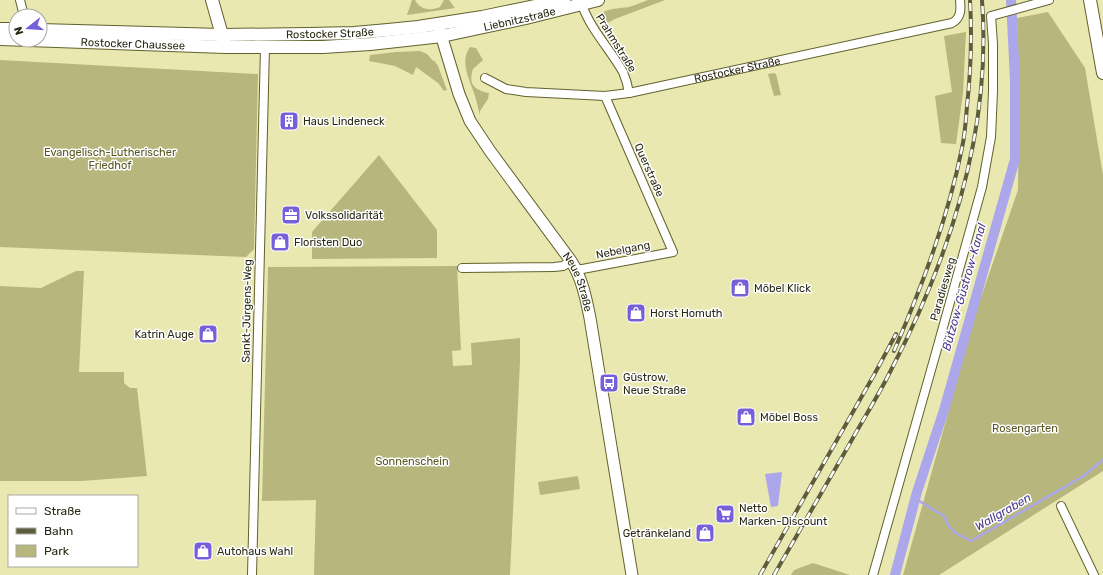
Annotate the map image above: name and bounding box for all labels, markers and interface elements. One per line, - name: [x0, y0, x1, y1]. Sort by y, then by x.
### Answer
- street label: Liebnitzstraße: [482, 4, 557, 33]
- north arrow: [8, 8, 48, 48]
- street label: Prahmstraße: [593, 11, 639, 75]
- text: N: [12, 25, 26, 36]
- street label: Rostocker Straße: [286, 25, 374, 41]
- street label: Rostocker Chaussee: [81, 35, 185, 52]
- street label: Rostocker Straße: [693, 54, 782, 85]
- building icon: Haus Lindeneck: [278, 110, 300, 132]
- place label: Haus Lindeneck: [303, 115, 385, 128]
- street label: Querstraße: [631, 141, 667, 199]
- park label: Evangelisch-Lutherischer Friedhof: [44, 146, 177, 172]
- office icon: Volkssolidarität: [280, 204, 302, 226]
- place label: Volkssolidarität: [305, 209, 384, 222]
- water label: Bützow-Güstrow-Kanal: [939, 221, 989, 352]
- shop icon: Floristen Duo: [269, 231, 291, 253]
- place label: Floristen Duo: [294, 236, 362, 249]
- street label: Nebelgang: [595, 238, 651, 262]
- street label: Neue Straße: [560, 250, 595, 313]
- street label: Paradiesweg: [928, 256, 958, 322]
- street label: Sankt-Jürgens-Weg: [240, 259, 254, 363]
- shop icon: Möbel Klick: [729, 277, 751, 299]
- place label: Möbel Klick: [754, 282, 811, 295]
- shop icon: Horst Homuth: [625, 302, 647, 324]
- place label: Horst Homuth: [650, 307, 723, 320]
- shop icon: Katrin Auge: [197, 323, 219, 345]
- place label: Katrin Auge: [135, 328, 194, 341]
- place label: Güstrow, Neue Straße: [623, 371, 686, 397]
- bus stop icon: Güstrow, Neue Straße: [598, 372, 620, 394]
- shop icon: Möbel Boss: [735, 406, 757, 428]
- place label: Möbel Boss: [760, 411, 818, 424]
- park label: Rosengarten: [992, 422, 1058, 435]
- park label: Sonnenschein: [375, 455, 449, 468]
- water label: Wallgraben: [973, 490, 1033, 534]
- legend: [8, 495, 138, 567]
- place label: Netto Marken-Discount: [739, 502, 828, 528]
- supermarket icon: Netto Marken-Discount: [714, 503, 736, 525]
- text: Straße: [44, 504, 81, 518]
- shop icon: Getränkeland: [694, 522, 716, 544]
- text: Bahn: [44, 524, 73, 538]
- place label: Getränkeland: [623, 527, 691, 540]
- shop icon: Autohaus Wahl: [192, 540, 214, 562]
- text: Park: [44, 544, 70, 558]
- place label: Autohaus Wahl: [217, 545, 293, 558]

